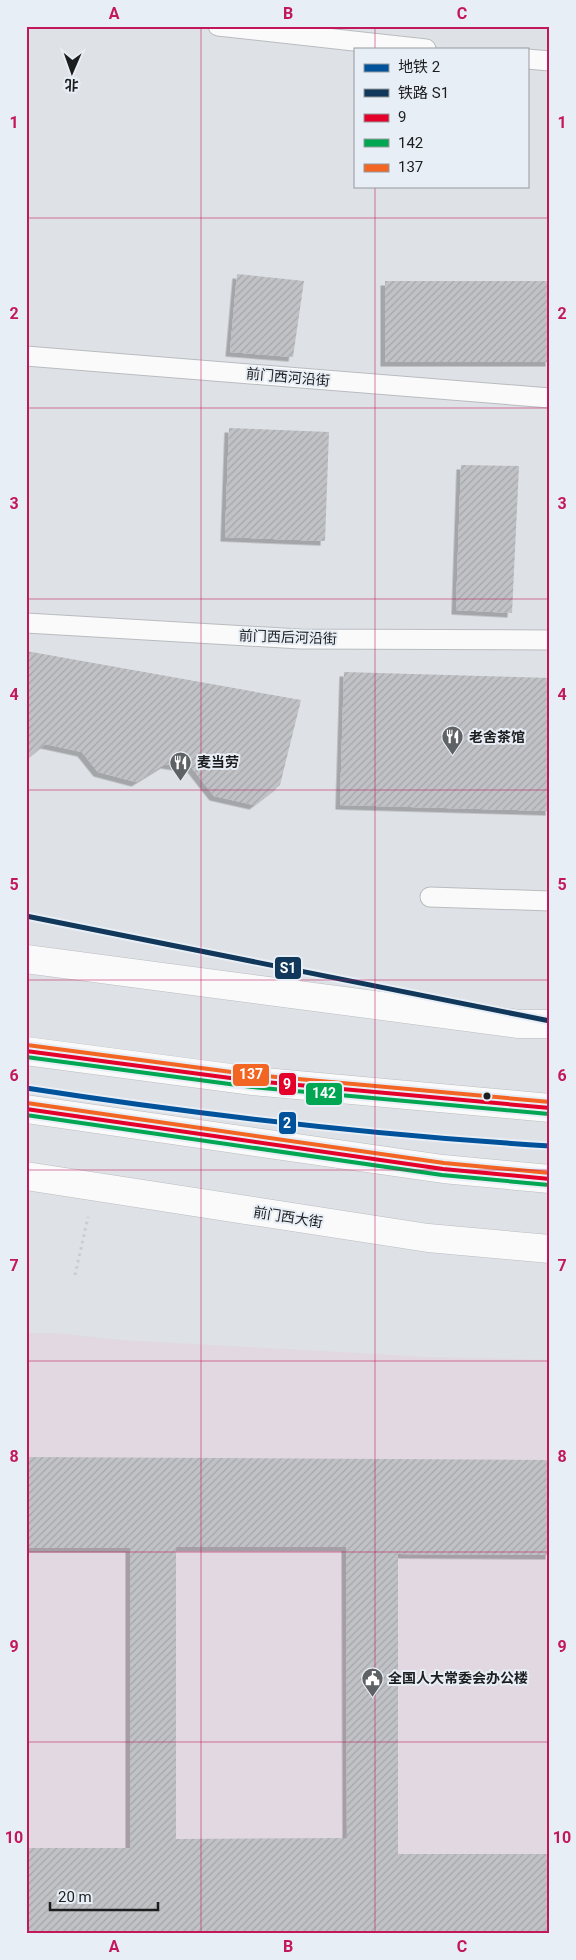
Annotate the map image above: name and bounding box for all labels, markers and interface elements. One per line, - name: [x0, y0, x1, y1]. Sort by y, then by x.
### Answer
- text: A: [109, 4, 120, 23]
- text: B: [283, 4, 293, 23]
- text: C: [457, 4, 467, 23]
- north arrow: [48, 48, 98, 98]
- legend: [354, 48, 528, 188]
- text: 地铁 2: [398, 58, 440, 76]
- text: 北: [64, 77, 79, 93]
- text: 铁路 S1: [398, 84, 449, 102]
- text: 9: [398, 108, 406, 126]
- text: 1: [9, 113, 19, 132]
- text: 1: [557, 113, 567, 132]
- text: 142: [398, 134, 423, 152]
- text: 137: [398, 158, 423, 176]
- text: 2: [9, 304, 19, 323]
- text: 2: [557, 304, 567, 323]
- street label: 前门西河沿街: [245, 365, 331, 389]
- text: 3: [9, 494, 19, 513]
- text: 3: [557, 494, 567, 513]
- street label: 前门西后河沿街: [239, 627, 337, 647]
- text: 4: [9, 685, 19, 704]
- text: 4: [557, 685, 567, 704]
- restaurant icon: 老舍茶馆: [441, 725, 465, 756]
- place label: 老舍茶馆: [469, 729, 525, 745]
- restaurant icon: 麦当劳: [169, 750, 193, 781]
- place label: 麦当劳: [197, 754, 239, 770]
- text: 5: [9, 875, 19, 894]
- text: 5: [557, 875, 567, 894]
- line badge: S1: [274, 956, 302, 980]
- text: S1: [280, 960, 296, 976]
- line badge: 137: [232, 1063, 270, 1087]
- text: 6: [9, 1066, 19, 1085]
- text: 137: [239, 1066, 263, 1082]
- text: 6: [557, 1066, 567, 1085]
- line badge: 9: [278, 1072, 297, 1096]
- text: 9: [283, 1076, 291, 1092]
- line badge: 142: [305, 1082, 343, 1106]
- text: 142: [312, 1085, 336, 1101]
- unlabelled marker: [482, 1091, 492, 1101]
- line badge: 2: [278, 1111, 297, 1135]
- text: 2: [283, 1115, 291, 1131]
- street label: 前门西大街: [252, 1204, 324, 1230]
- text: 7: [9, 1256, 19, 1275]
- text: 7: [557, 1256, 567, 1275]
- text: 8: [9, 1447, 19, 1466]
- text: 8: [557, 1447, 567, 1466]
- text: 9: [9, 1637, 19, 1656]
- text: 9: [557, 1637, 567, 1656]
- public building icon: 全国人大常委会办公楼: [360, 1666, 384, 1697]
- place label: 全国人大常委会办公楼: [388, 1670, 528, 1686]
- text: 10: [5, 1828, 23, 1847]
- text: 10: [553, 1828, 571, 1847]
- scale bar: [50, 1880, 158, 1912]
- text: 20 m: [58, 1888, 92, 1906]
- text: A: [109, 1937, 120, 1956]
- text: B: [283, 1937, 293, 1956]
- text: C: [457, 1937, 467, 1956]

